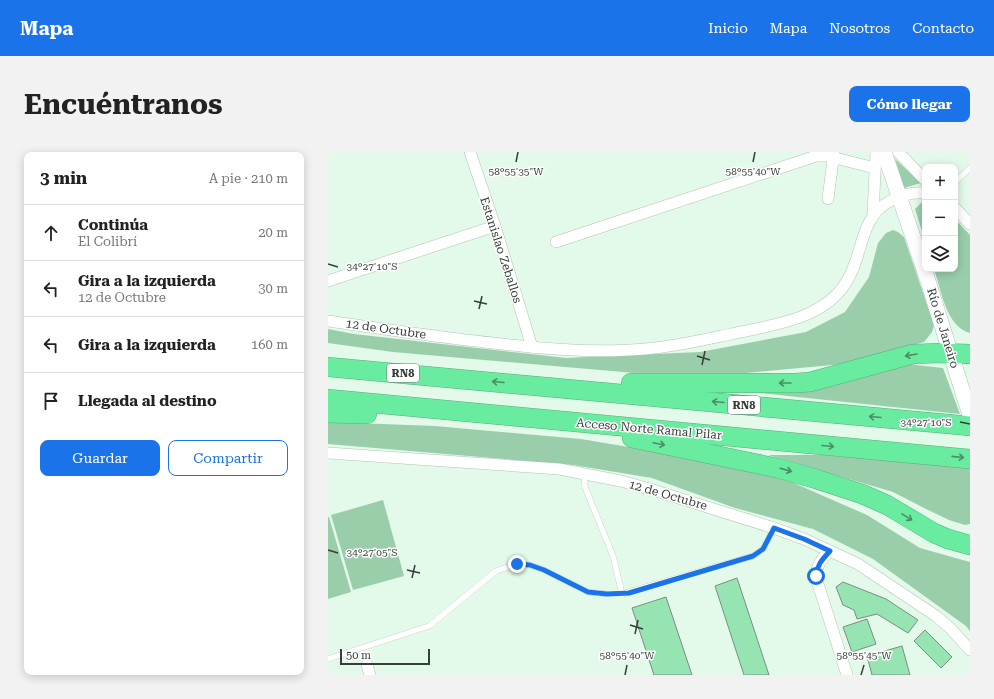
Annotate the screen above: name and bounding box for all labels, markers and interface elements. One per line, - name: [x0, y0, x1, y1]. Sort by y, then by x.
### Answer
- text: Mapa: [20, 17, 73, 40]
- text: Inicio: [708, 20, 748, 36]
- text: Mapa: [770, 20, 807, 36]
- text: Nosotros: [829, 20, 890, 36]
- text: Contacto: [912, 20, 974, 36]
- button: Cómo llegar: [849, 86, 970, 122]
- text: Encuéntranos: [24, 88, 222, 121]
- map controls: [922, 164, 958, 272]
- button: +: [922, 164, 958, 200]
- text: 58°55'35"W: [489, 166, 544, 177]
- text: 58°55'40"W: [726, 166, 781, 177]
- text: 3 min: [40, 168, 87, 188]
- text: A pie · 210 m: [209, 171, 288, 186]
- street label: Estanislao Zeballos: [477, 195, 525, 305]
- button: −: [922, 200, 958, 236]
- text: Continúa: [78, 216, 148, 234]
- icon: ahead: [40, 222, 62, 244]
- text: 20 m: [258, 225, 288, 240]
- text: El Colibrí: [78, 234, 137, 249]
- button: layers: [922, 236, 958, 272]
- text: 34°27'10"S: [347, 261, 397, 272]
- text: Gira a la izquierda: [78, 272, 216, 290]
- icon: left: [40, 278, 62, 300]
- text: 30 m: [258, 281, 288, 296]
- street label: Río de Janeiro: [924, 286, 962, 370]
- text: 12 de Octubre: [78, 290, 166, 305]
- street label: 12 de Octubre: [345, 316, 428, 342]
- icon: left: [40, 334, 62, 356]
- text: Gira a la izquierda: [78, 336, 216, 354]
- text: 160 m: [251, 337, 288, 352]
- one-way arrow: [905, 351, 918, 359]
- road number: RN8: [387, 364, 419, 382]
- one-way arrow: [492, 378, 505, 386]
- one-way arrow: [779, 379, 792, 387]
- icon: arrive: [40, 390, 62, 412]
- text: Llegada al destino: [78, 392, 217, 410]
- road number: RN8: [728, 396, 760, 414]
- one-way arrow: [712, 399, 725, 406]
- one-way arrow: [869, 413, 882, 421]
- street label: Acceso Norte Ramal Pilar: [576, 416, 722, 442]
- text: 34°27'10"S: [901, 417, 951, 428]
- button: Guardar: [40, 440, 160, 476]
- button: Compartir: [168, 440, 288, 476]
- one-way arrow: [652, 440, 665, 448]
- one-way arrow: [821, 442, 834, 449]
- one-way arrow: [951, 454, 964, 461]
- one-way arrow: [780, 467, 793, 474]
- street label: 12 de Octubre: [627, 477, 709, 513]
- one-way arrow: [901, 513, 912, 521]
- text: 34°27'05"S: [347, 547, 397, 558]
- route end: [508, 555, 526, 573]
- route start: [807, 567, 825, 585]
- scale bar: [340, 647, 430, 666]
- text: 50 m: [346, 649, 371, 662]
- text: 58°55'40"W: [600, 650, 655, 661]
- text: 58°55'45"W: [837, 650, 892, 661]

